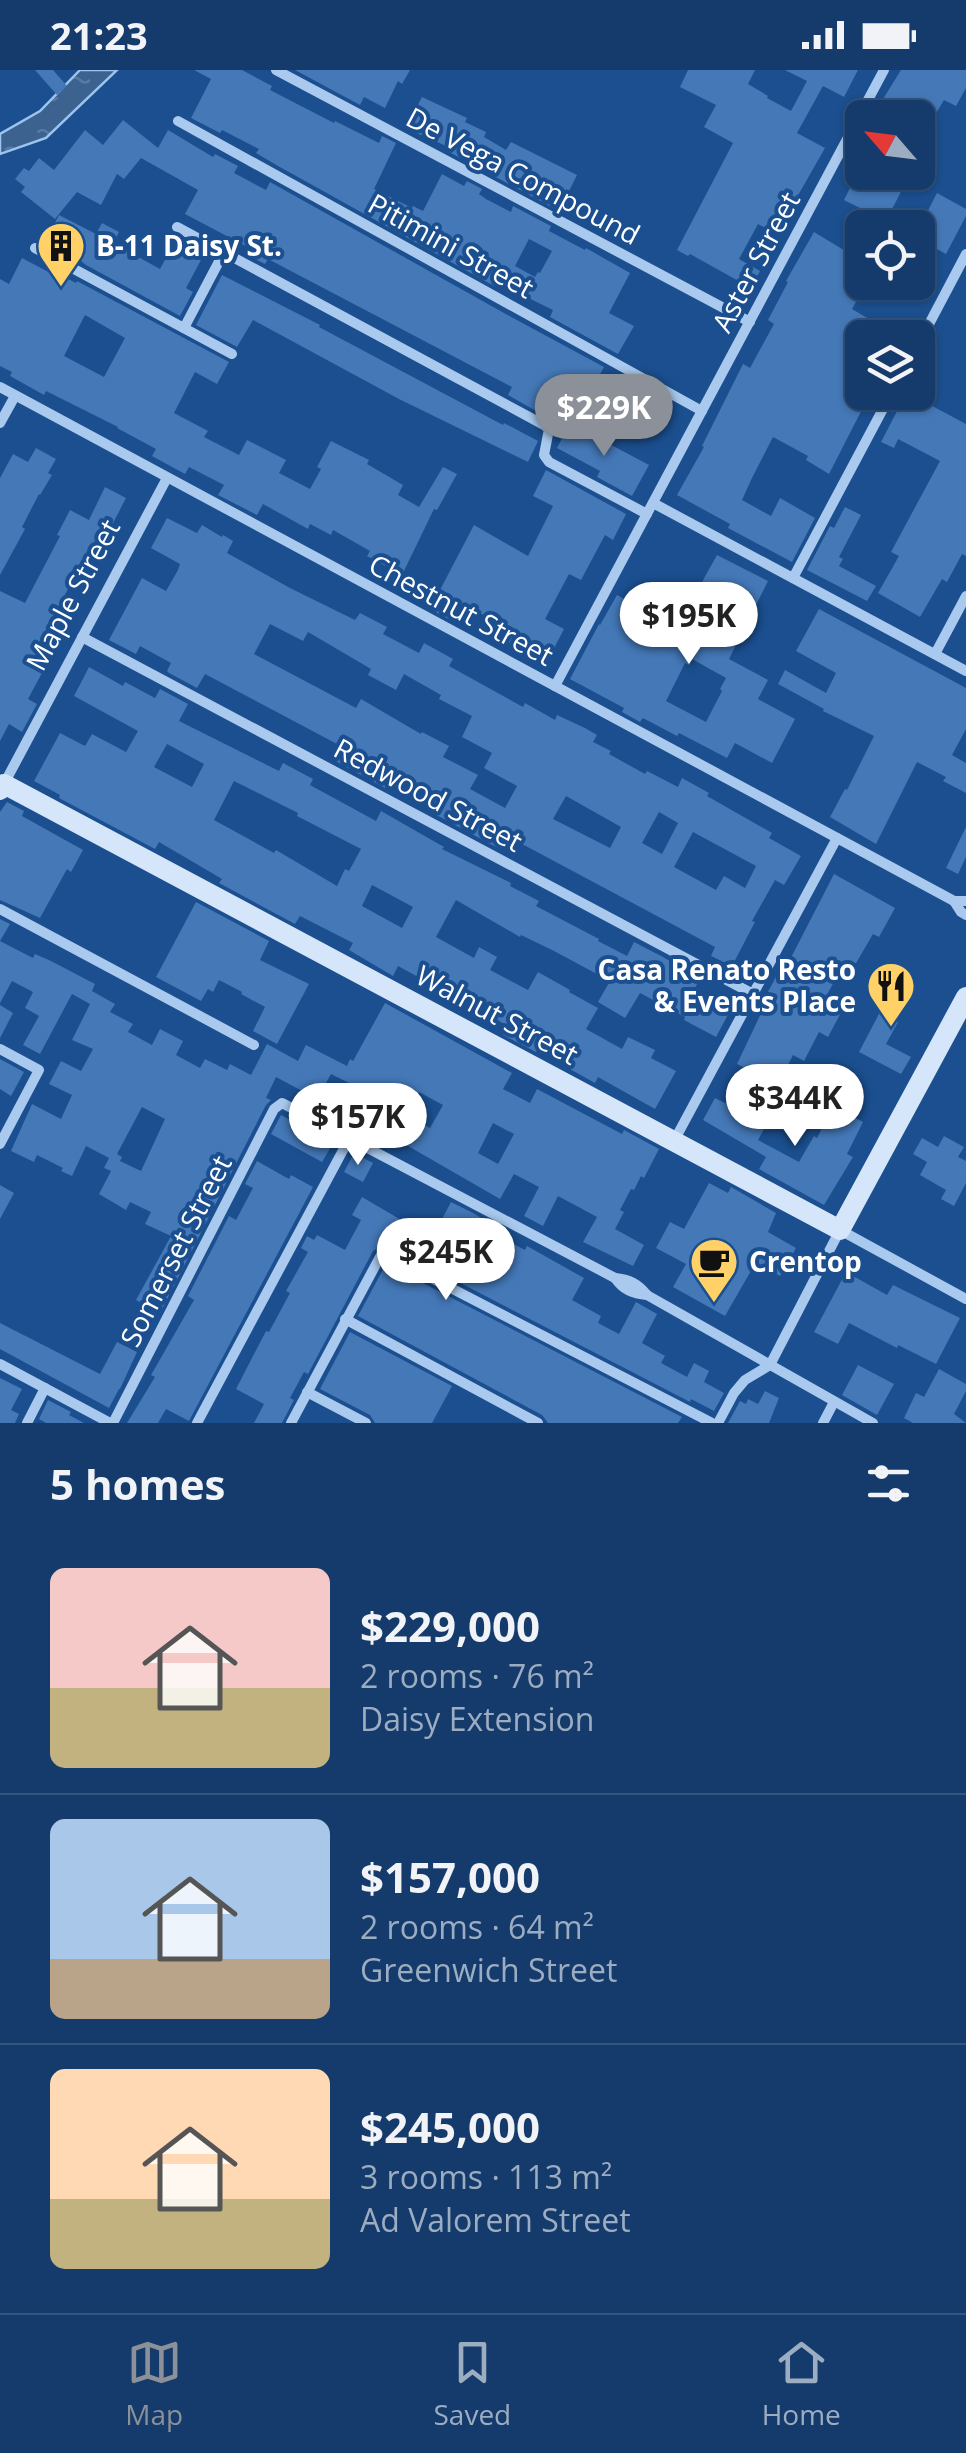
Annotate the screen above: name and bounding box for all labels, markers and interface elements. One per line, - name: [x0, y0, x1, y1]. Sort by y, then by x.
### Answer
- text: 21:23: [50, 9, 148, 61]
- street label: De Vega Compound: [400, 97, 647, 253]
- north arrow: [845, 100, 935, 190]
- map controls: [845, 100, 935, 410]
- street label: Pitimini Street: [362, 184, 541, 306]
- street label: Aster Street: [702, 185, 808, 338]
- button: locate: [845, 210, 935, 300]
- building icon: B-11 Daisy St.: [35, 220, 87, 288]
- place label: B-11 Daisy St.: [96, 226, 282, 264]
- button: layers: [845, 320, 935, 410]
- pin: $229K: [534, 374, 674, 459]
- text: $229K: [557, 385, 651, 428]
- street label: Maple Street: [16, 512, 128, 677]
- street label: Chestnut Street: [363, 545, 560, 674]
- pin: $195K: [619, 582, 759, 667]
- text: $195K: [642, 593, 736, 636]
- street label: Redwood Street: [328, 728, 529, 860]
- place label: Casa Renato Resto & Events Place: [598, 950, 856, 1020]
- street label: Walnut Street: [410, 955, 585, 1073]
- restaurant icon: Casa Renato Resto & Events Place: [865, 960, 917, 1028]
- pin: $344K: [725, 1064, 865, 1149]
- text: $344K: [748, 1075, 842, 1118]
- pin: $157K: [288, 1083, 428, 1168]
- text: $157K: [311, 1094, 405, 1137]
- street label: Somerset Street: [111, 1148, 240, 1353]
- pin: $245K: [376, 1218, 516, 1303]
- text: $245K: [399, 1229, 493, 1272]
- cafe icon: Crentop: [688, 1236, 740, 1304]
- place label: Crentop: [749, 1242, 862, 1280]
- text: 5 homes: [50, 1455, 225, 1512]
- icon: filters: [861, 1456, 916, 1511]
- text: $229,000: [360, 1597, 540, 1654]
- icon: home: [130, 1608, 250, 1728]
- text: 2 rooms · 76 m²: [360, 1654, 594, 1697]
- text: Daisy Extension: [360, 1697, 594, 1740]
- text: $157,000: [360, 1848, 540, 1905]
- icon: home: [130, 1859, 250, 1979]
- text: 2 rooms · 64 m²: [360, 1905, 594, 1948]
- text: Greenwich Street: [360, 1948, 617, 1991]
- text: $245,000: [360, 2098, 540, 2155]
- icon: home: [130, 2109, 250, 2229]
- text: 3 rooms · 113 m²: [360, 2155, 612, 2198]
- text: Ad Valorem Street: [360, 2198, 631, 2241]
- tab: Map: [125, 2335, 183, 2433]
- tab: Saved: [433, 2335, 511, 2433]
- tab: Home: [762, 2335, 841, 2433]

